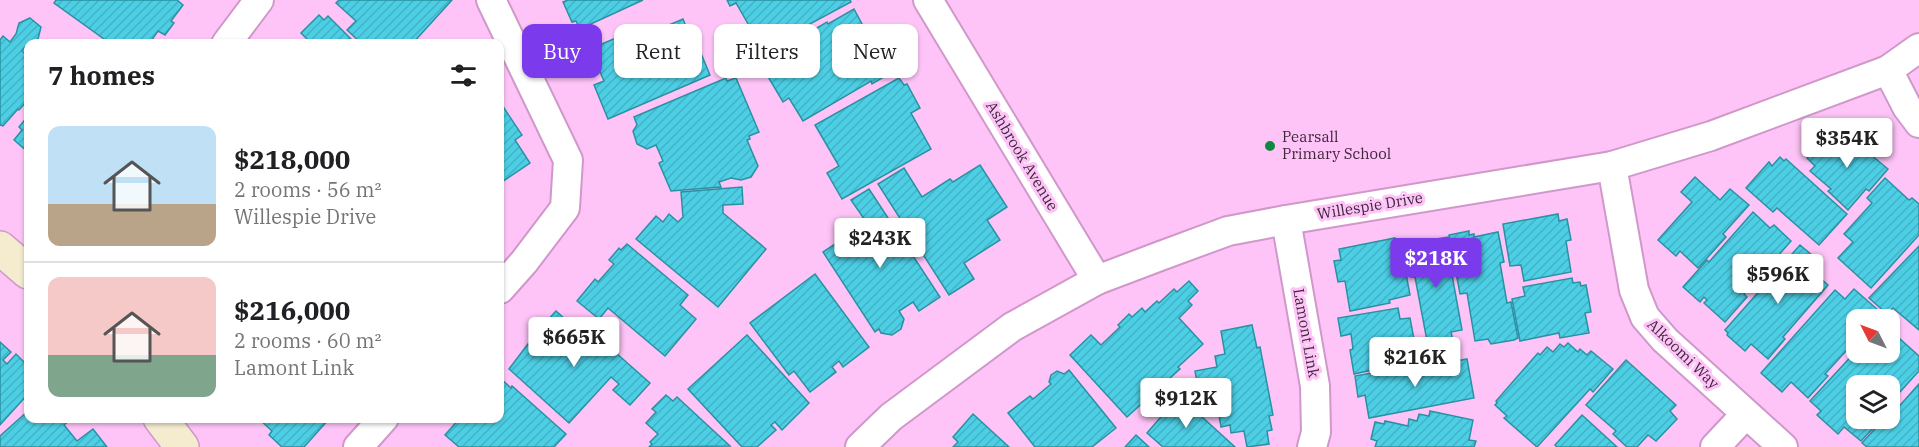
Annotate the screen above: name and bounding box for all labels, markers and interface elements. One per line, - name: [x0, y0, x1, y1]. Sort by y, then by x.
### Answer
- chip: Buy: [522, 24, 602, 78]
- chip: Rent: [614, 24, 702, 78]
- chip: Filters: [714, 24, 820, 78]
- chip: New: [832, 24, 918, 78]
- text: 7 homes: [48, 58, 155, 92]
- icon: filters: [447, 59, 480, 92]
- street label: Ashbrook Avenue: [982, 97, 1063, 214]
- pin: $354K: [1805, 118, 1889, 169]
- text: $354K: [1815, 124, 1879, 151]
- place label: Pearsall Primary School: [1282, 127, 1391, 163]
- marker: Pearsall Primary School: [1263, 139, 1277, 153]
- text: $218,000: [234, 142, 350, 176]
- icon: home: [96, 150, 168, 222]
- text: 2 rooms · 56 m²: [234, 176, 381, 203]
- street label: Willespie Drive: [1316, 188, 1424, 223]
- text: Willespie Drive: [234, 203, 376, 230]
- pin: $243K: [838, 218, 922, 269]
- text: $243K: [848, 224, 912, 251]
- pin: $218K: [1394, 238, 1478, 289]
- text: $218K: [1404, 244, 1468, 271]
- pin: $596K: [1736, 254, 1820, 305]
- text: $596K: [1746, 260, 1810, 287]
- street label: Lamont Link: [1289, 287, 1324, 379]
- text: $216,000: [234, 293, 350, 327]
- icon: home: [96, 301, 168, 373]
- north arrow: [1846, 309, 1900, 363]
- map controls: [1846, 309, 1900, 429]
- street label: Alkoomi Way: [1644, 315, 1723, 393]
- pin: $665K: [532, 317, 616, 368]
- text: $665K: [542, 323, 606, 350]
- text: 2 rooms · 60 m²: [234, 327, 381, 354]
- pin: $216K: [1373, 337, 1457, 388]
- text: $216K: [1383, 343, 1447, 370]
- text: Lamont Link: [234, 354, 354, 381]
- button: layers: [1846, 375, 1900, 429]
- pin: $912K: [1144, 378, 1228, 429]
- text: $912K: [1154, 384, 1218, 411]

